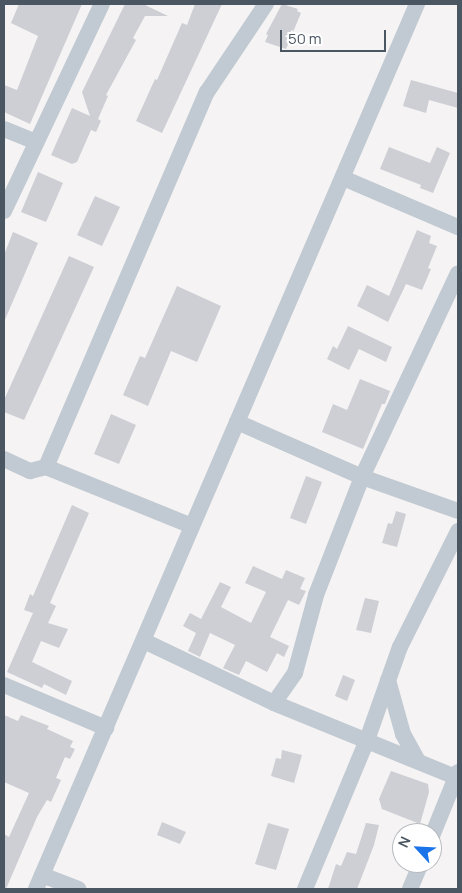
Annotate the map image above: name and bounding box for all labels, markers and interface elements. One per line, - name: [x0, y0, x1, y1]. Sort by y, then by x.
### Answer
- scale bar: [282, 20, 388, 52]
- text: 50 m: [288, 28, 322, 49]
- north arrow: [392, 823, 442, 873]
- text: N: [393, 833, 415, 850]

